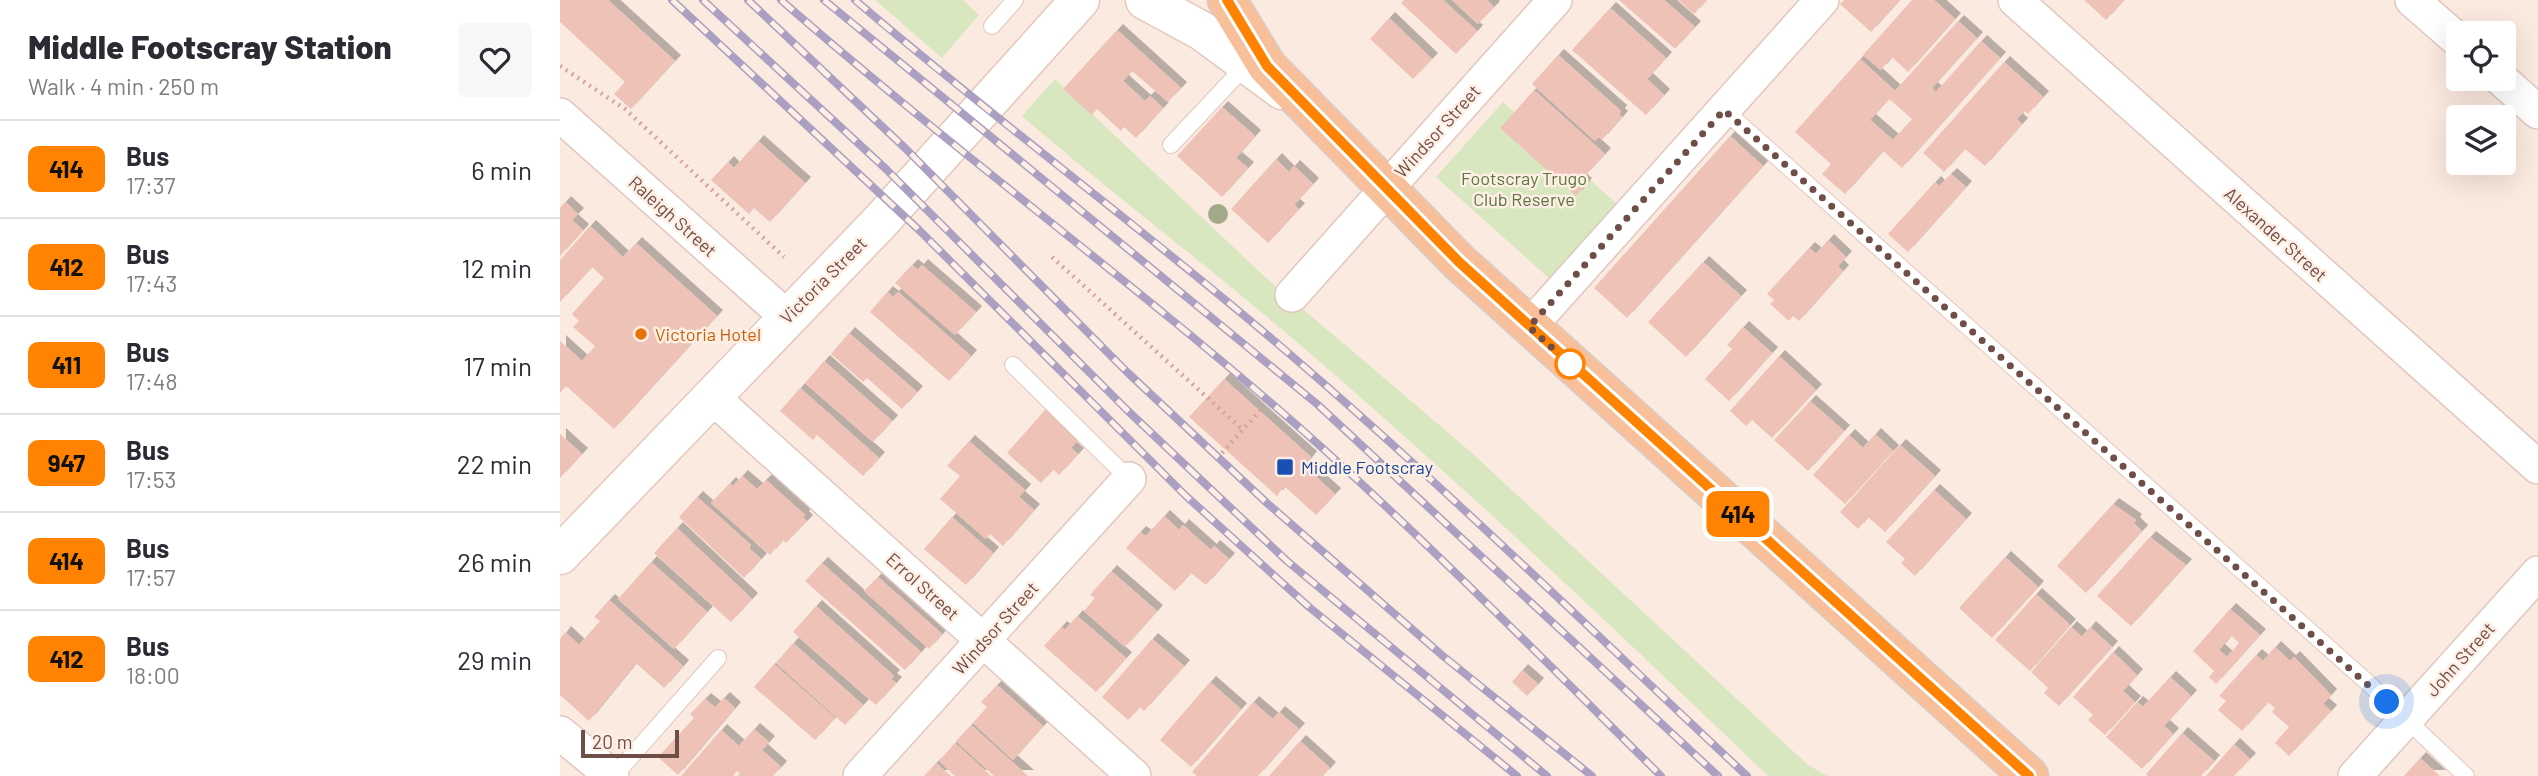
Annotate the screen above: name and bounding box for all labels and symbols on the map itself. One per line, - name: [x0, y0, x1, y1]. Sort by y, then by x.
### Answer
- street label: Windsor Street: [1389, 80, 1485, 182]
- park label: Footscray Trugo Club Reserve: [1461, 167, 1587, 210]
- street label: Raleigh Street: [625, 171, 721, 261]
- street label: Alexander Street: [2220, 182, 2332, 286]
- street label: Victoria Street: [775, 232, 871, 328]
- place label: Victoria Hotel: [655, 323, 761, 345]
- marker: Victoria Hotel: [633, 326, 649, 342]
- unlabelled marker: [1555, 349, 1585, 379]
- place label: Middle Footscray: [1301, 456, 1433, 478]
- marker: Middle Footscray: [1275, 457, 1295, 477]
- line badge: 414: [1698, 491, 1778, 537]
- street label: Errol Street: [882, 548, 964, 624]
- street label: Windsor Street: [947, 577, 1043, 679]
- street label: John Street: [2421, 617, 2499, 701]
- your location: [2369, 684, 2404, 719]
- scale bar: [581, 727, 679, 759]

